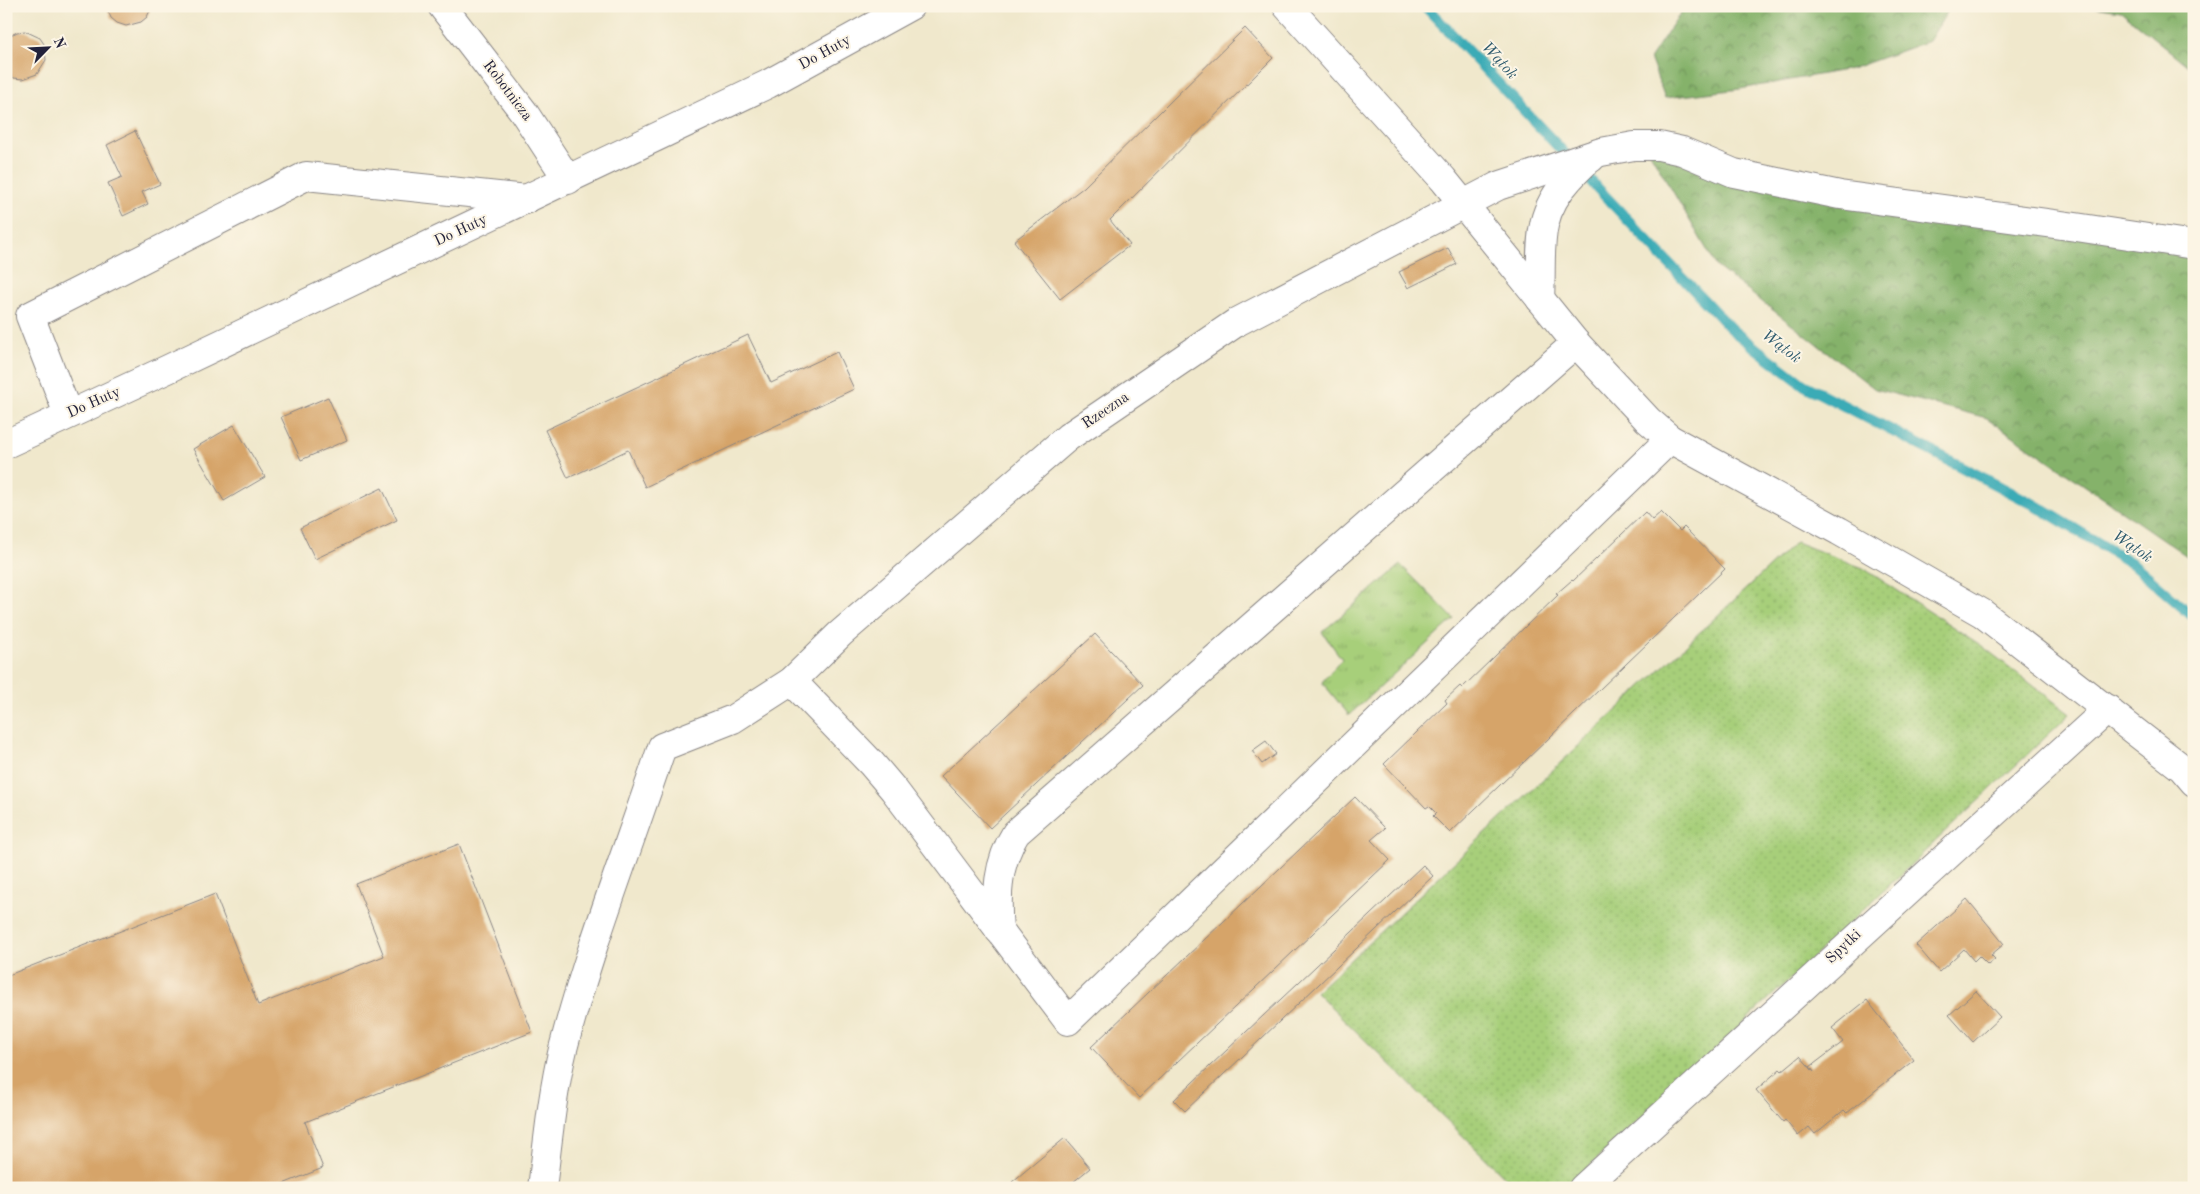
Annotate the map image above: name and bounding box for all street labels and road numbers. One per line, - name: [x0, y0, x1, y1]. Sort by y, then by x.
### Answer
- street label: Do Huty: [797, 33, 853, 73]
- street label: Robotnicza: [480, 58, 535, 124]
- street label: Do Huty: [432, 212, 490, 250]
- street label: Do Huty: [65, 385, 123, 421]
- street label: Rzeczna: [1080, 390, 1133, 432]
- street label: Spytki: [1823, 927, 1865, 967]

